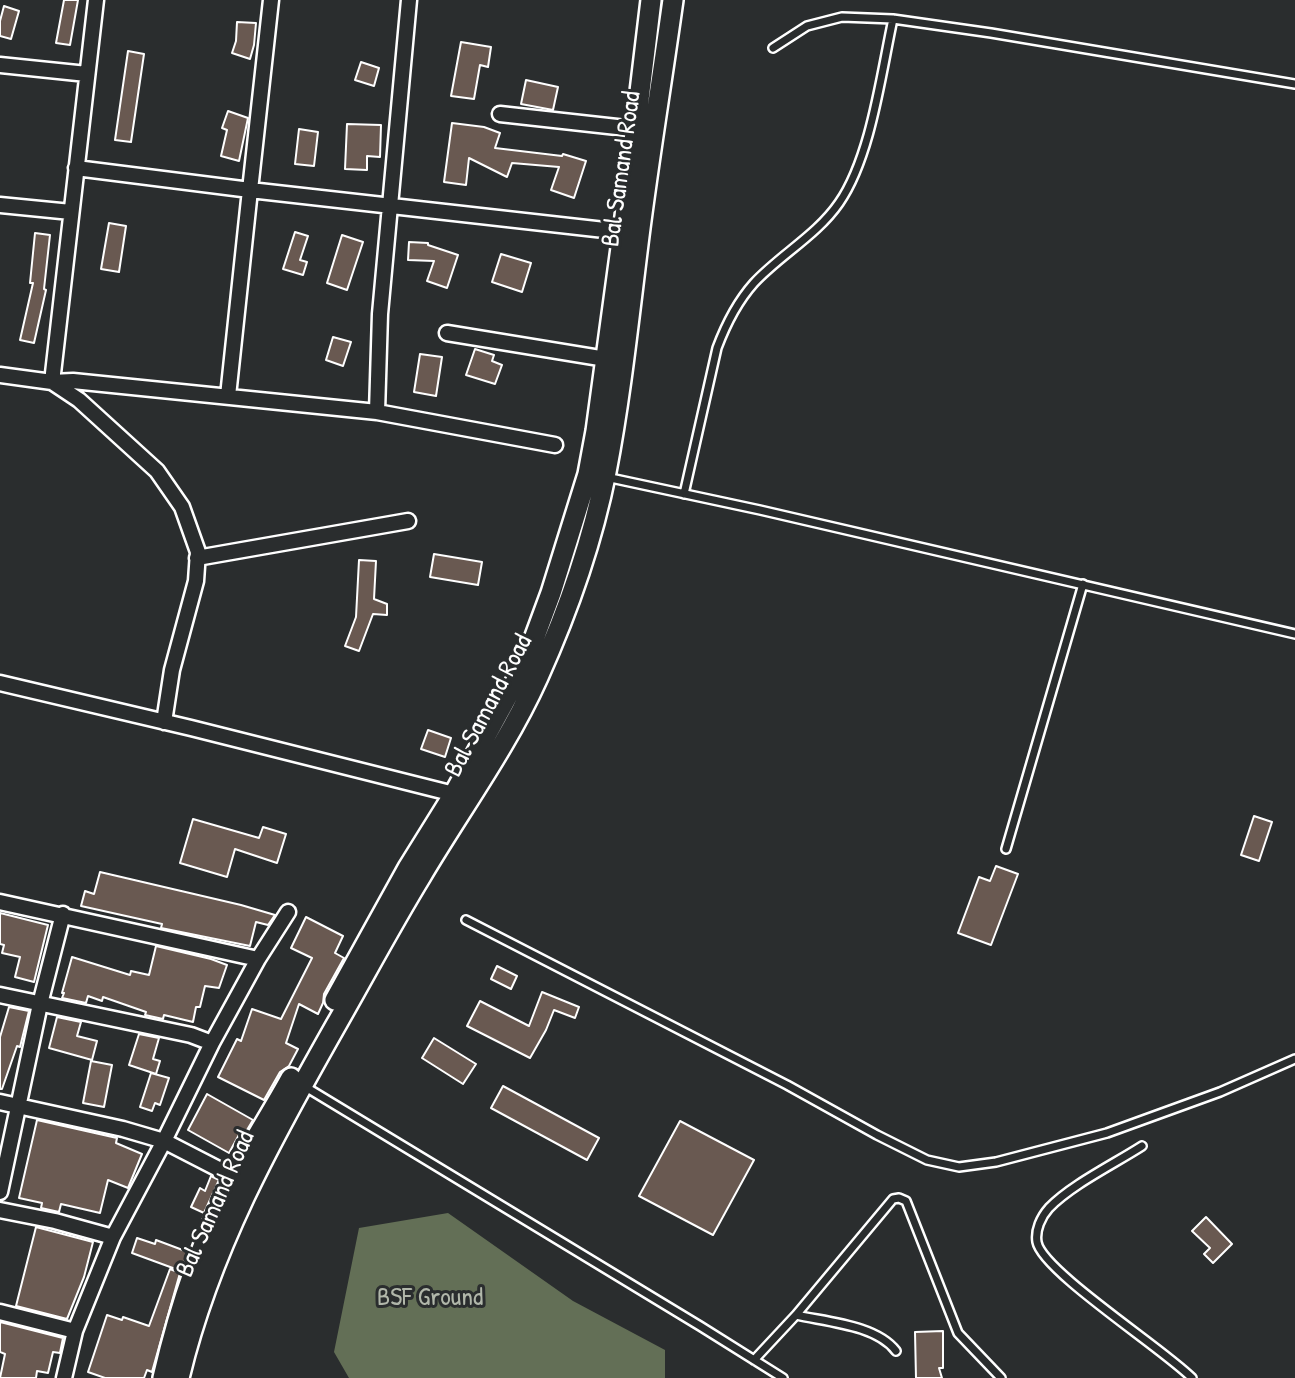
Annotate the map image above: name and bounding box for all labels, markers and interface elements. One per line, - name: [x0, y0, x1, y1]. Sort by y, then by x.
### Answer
- street label: Bal Samand Road: [596, 89, 648, 249]
- street label: Bal Samand Road: [438, 629, 540, 783]
- street label: Bal Samand Road: [170, 1126, 262, 1282]
- park label: BSF Ground: [377, 1282, 483, 1314]

